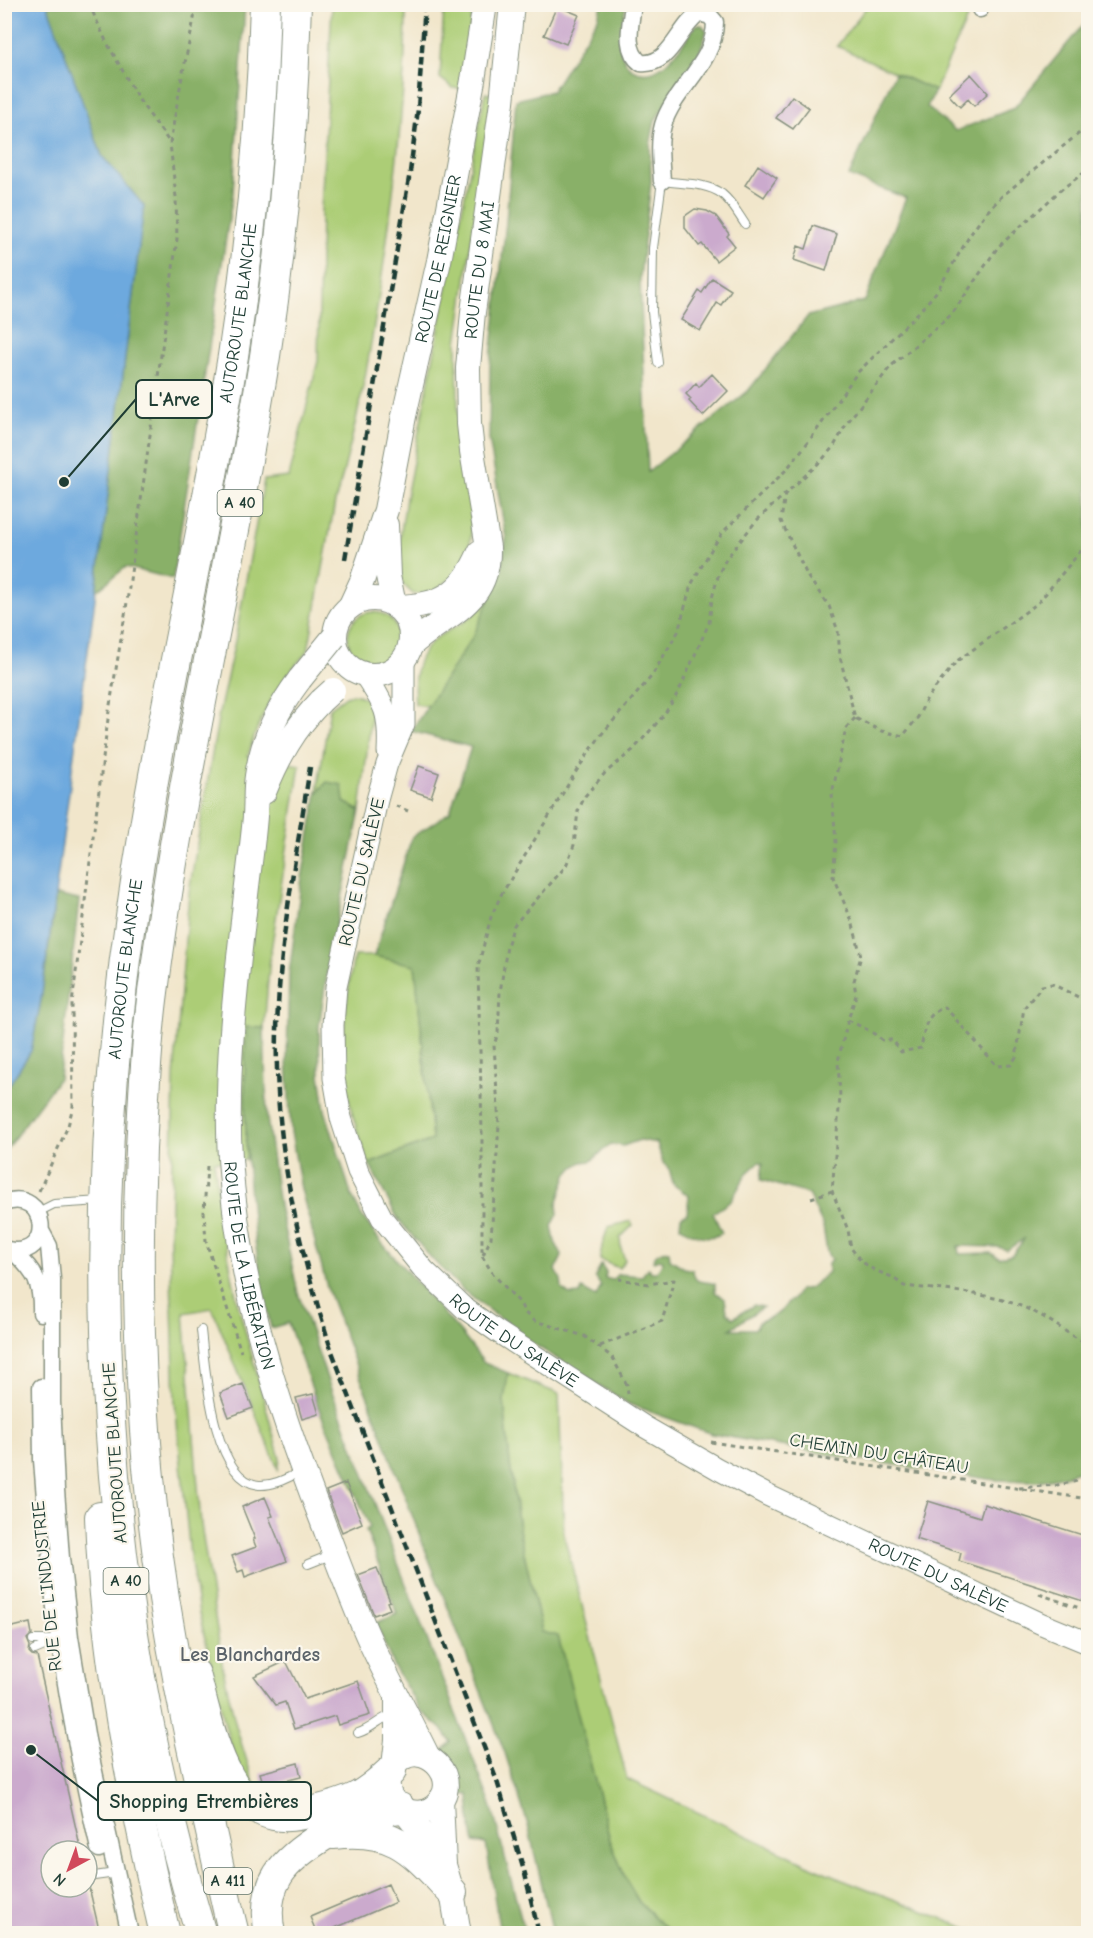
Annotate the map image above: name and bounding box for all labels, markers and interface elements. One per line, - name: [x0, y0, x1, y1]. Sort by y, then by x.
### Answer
- street label: ROUTE DE REIGNIER: [410, 173, 466, 345]
- street label: ROUTE DU 8 MAI: [460, 200, 499, 340]
- street label: AUTOROUTE BLANCHE: [215, 222, 261, 405]
- callout: L'Arve: [136, 380, 212, 418]
- text: L'Arve: [148, 388, 200, 411]
- road number: A 40: [218, 490, 262, 516]
- street label: ROUTE DU SALÈVE: [334, 795, 389, 948]
- street label: AUTOROUTE BLANCHE: [104, 877, 147, 1060]
- street label: ROUTE DE LA LIBÉRATION: [220, 1161, 280, 1372]
- street label: ROUTE DU SALÈVE: [445, 1289, 583, 1392]
- street label: AUTOROUTE BLANCHE: [98, 1362, 132, 1544]
- street label: CHEMIN DU CHÂTEAU: [788, 1428, 970, 1479]
- street label: RUE DE L'INDUSTRIE: [28, 1500, 66, 1672]
- street label: ROUTE DU SALÈVE: [865, 1534, 1012, 1617]
- road number: A 40: [104, 1568, 148, 1594]
- district label: Les Blanchardes: [180, 1643, 320, 1666]
- callout: Shopping Etrembières: [98, 1782, 311, 1820]
- text: Shopping Etrembières: [109, 1790, 299, 1813]
- north arrow: [39, 1839, 99, 1899]
- road number: A 411: [204, 1868, 252, 1894]
- text: N: [50, 1869, 70, 1890]

